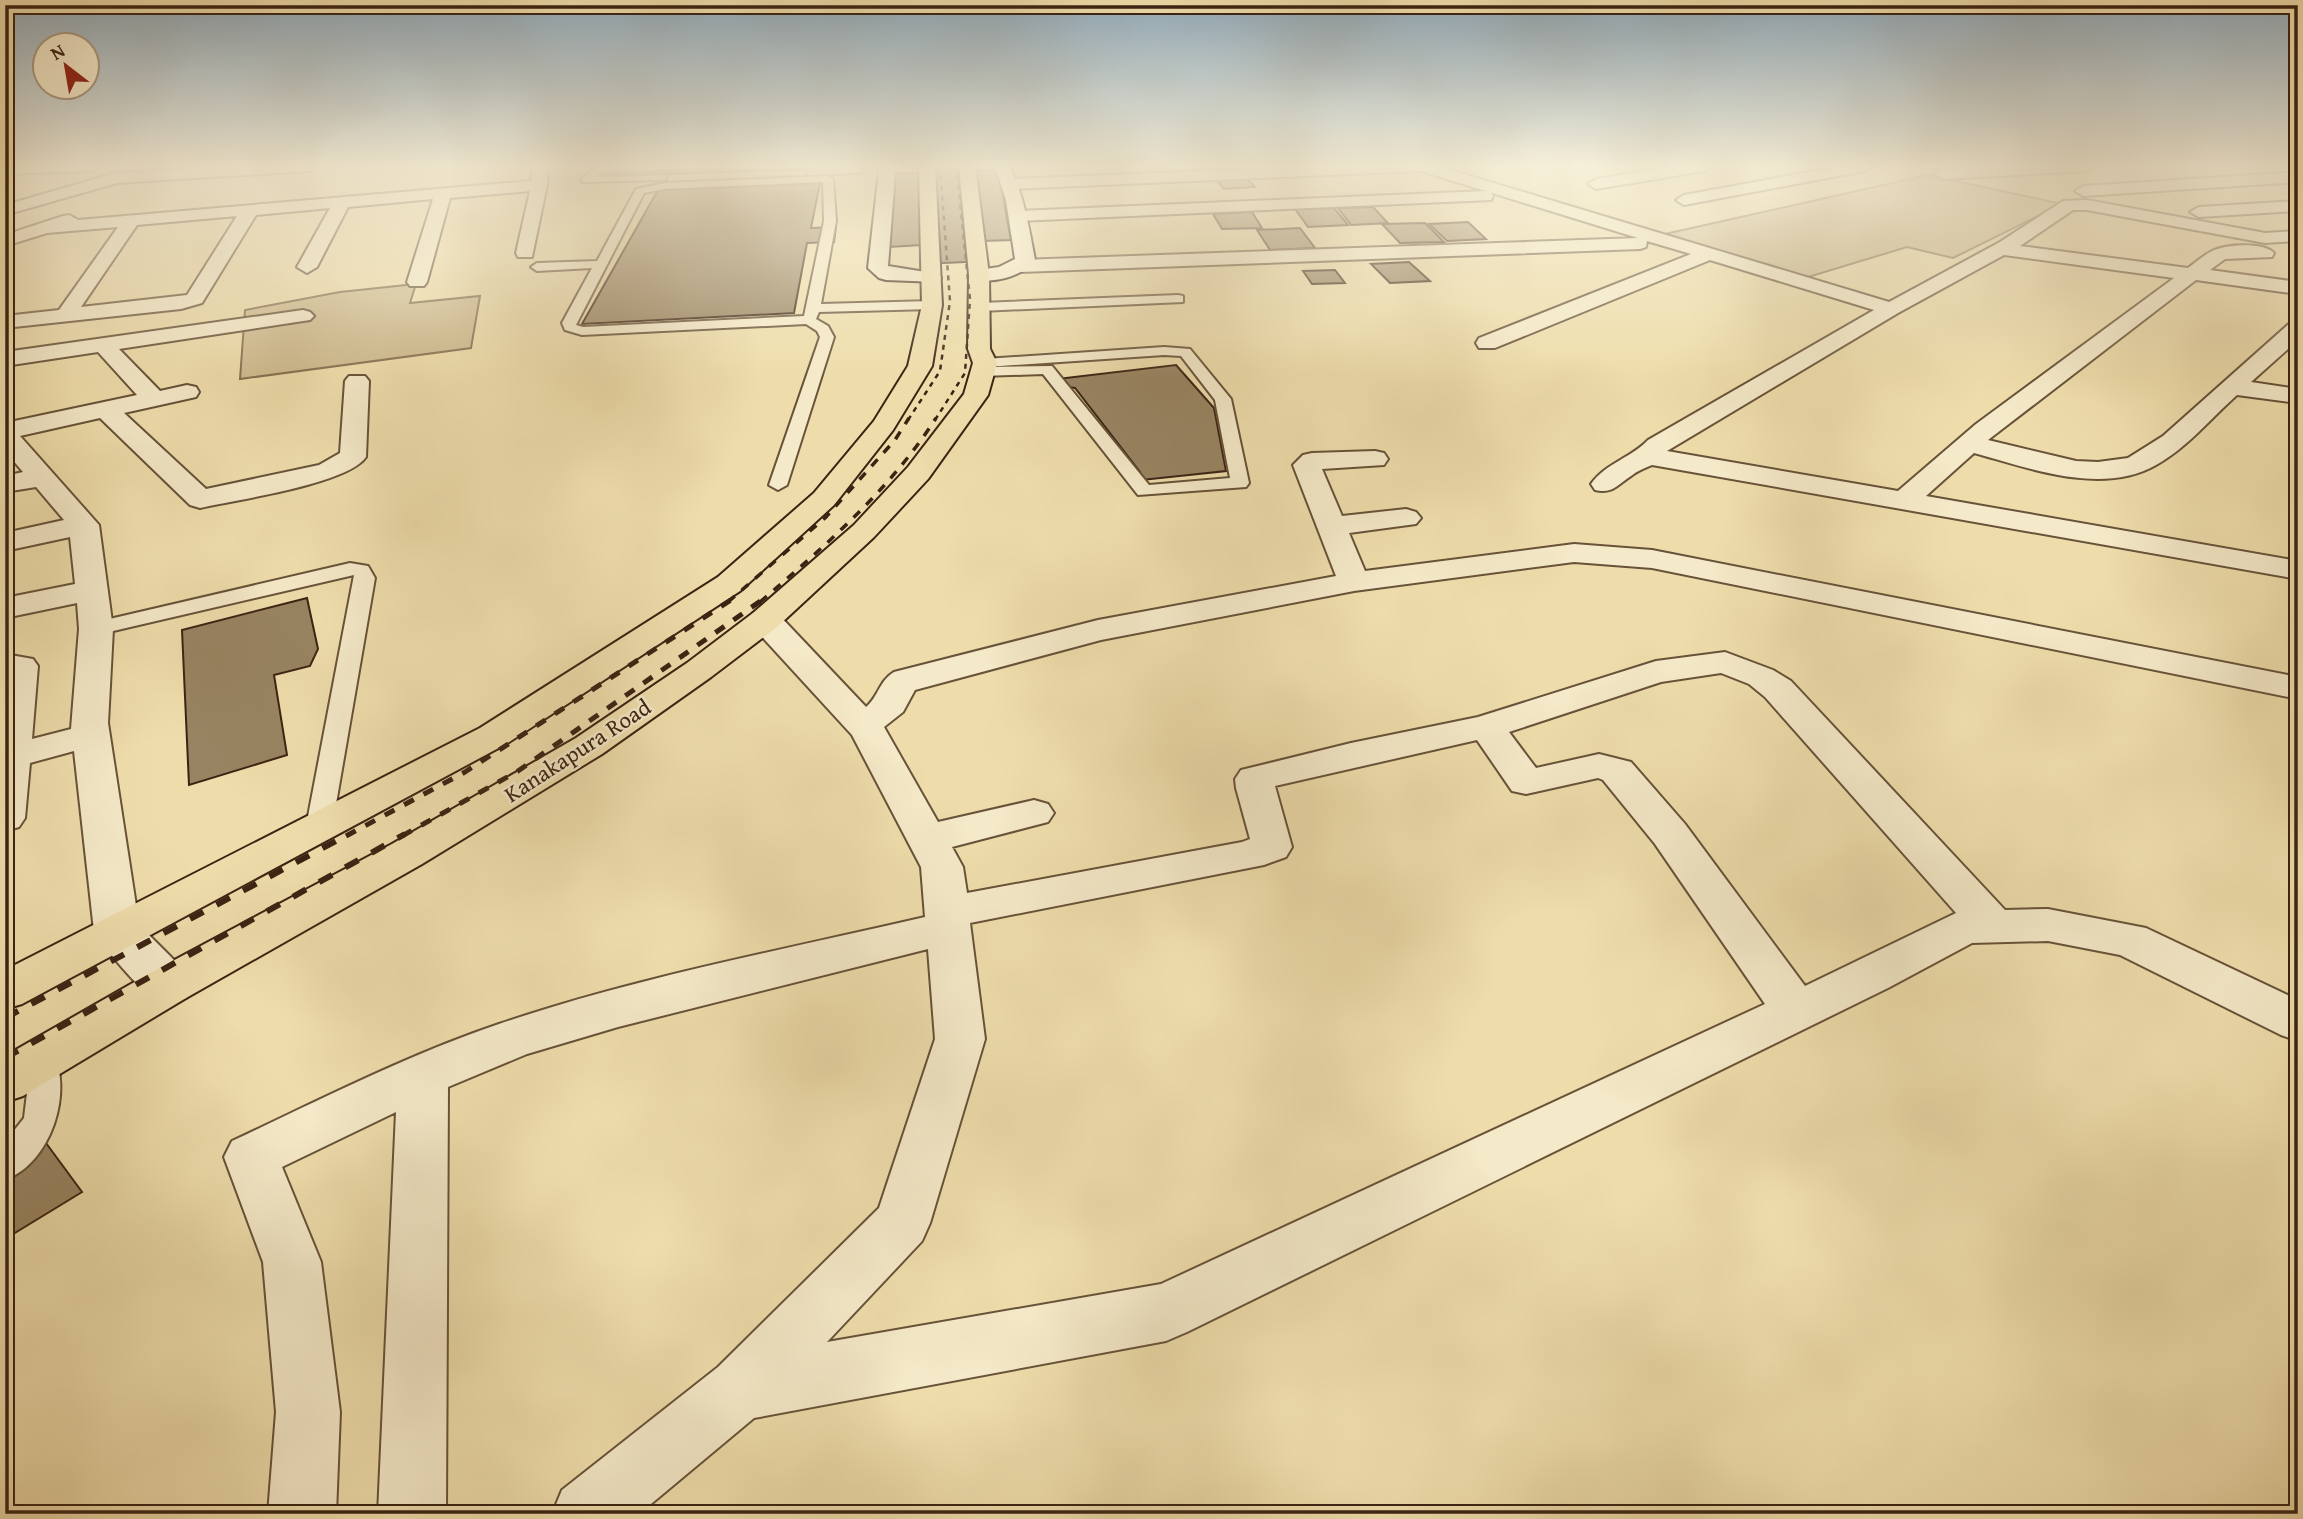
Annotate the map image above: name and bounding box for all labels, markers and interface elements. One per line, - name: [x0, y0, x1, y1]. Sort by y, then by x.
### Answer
- north arrow: [32, 32, 102, 102]
- text: N: [45, 36, 70, 67]
- street label: Kanakapura Road: [497, 690, 657, 810]

